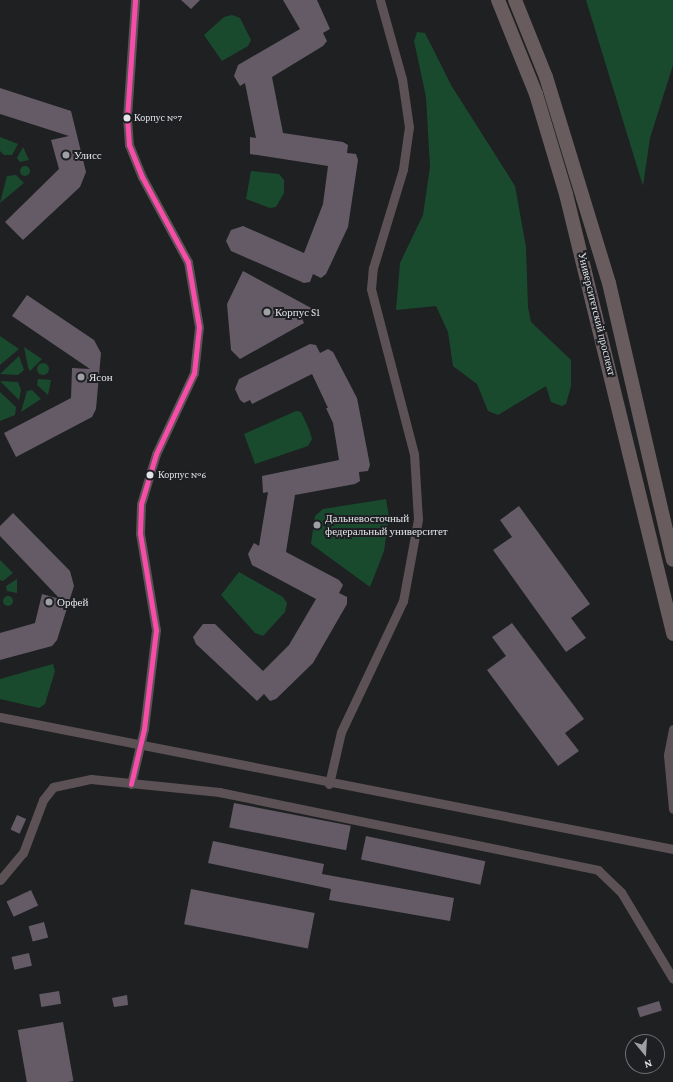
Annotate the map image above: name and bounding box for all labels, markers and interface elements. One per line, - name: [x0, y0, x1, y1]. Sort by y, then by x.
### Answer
- place label: Корпус №7: [134, 112, 182, 124]
- marker: Корпус №7: [122, 113, 132, 123]
- place label: Улисс: [74, 148, 102, 162]
- marker: Улисс: [61, 150, 71, 160]
- street label: Университетский проспект: [575, 251, 619, 377]
- place label: Корпус S1: [275, 305, 320, 319]
- marker: Корпус S1: [262, 307, 272, 317]
- place label: Ясон: [89, 370, 113, 384]
- marker: Ясон: [76, 372, 86, 382]
- place label: Корпус №6: [158, 469, 206, 481]
- marker: Корпус №6: [145, 470, 155, 480]
- place label: Дальневосточный федеральный университет: [325, 512, 448, 538]
- marker: Дальневосточный федеральный университет: [312, 520, 322, 530]
- place label: Орфей: [57, 595, 88, 609]
- marker: Орфей: [44, 597, 54, 607]
- north arrow: [625, 1034, 665, 1074]
- text: N: [643, 1058, 654, 1071]

